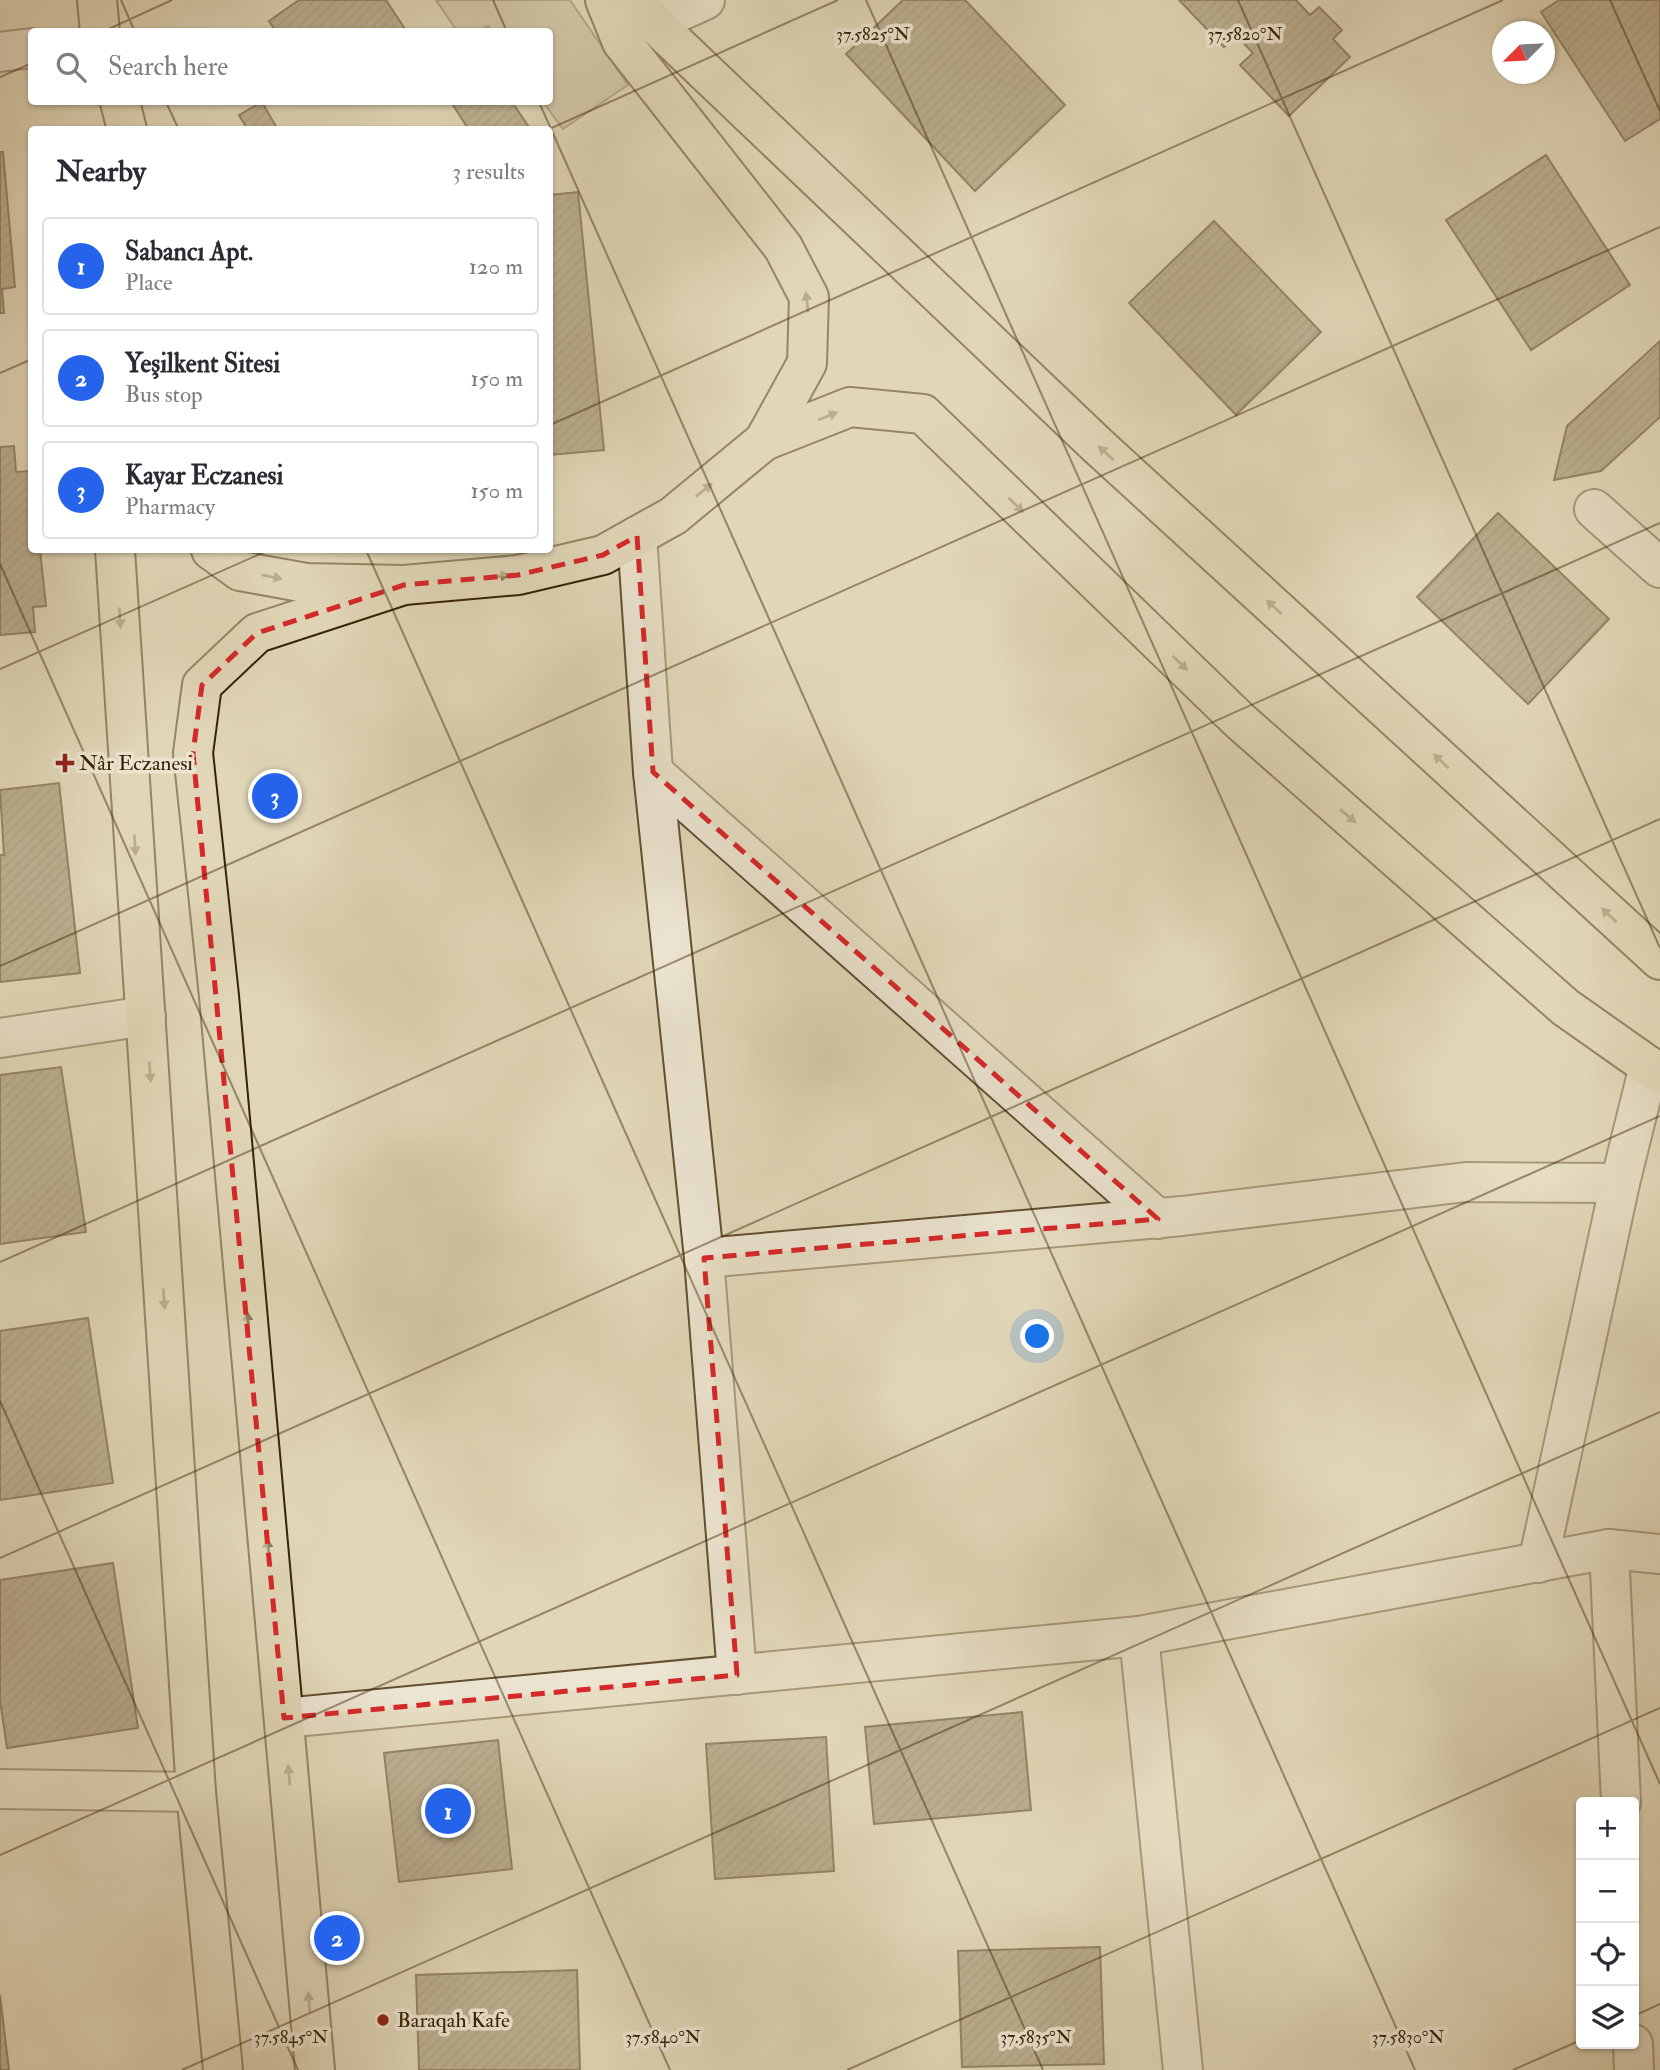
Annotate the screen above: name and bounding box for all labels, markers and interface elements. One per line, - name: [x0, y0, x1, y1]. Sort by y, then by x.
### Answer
- north arrow: [1492, 21, 1555, 84]
- text: 37.5825°N: [836, 23, 910, 46]
- text: 37.5820°N: [1207, 23, 1283, 46]
- search box: [28, 28, 553, 105]
- icon: search: [52, 48, 90, 86]
- text: Search here: [108, 51, 228, 83]
- text: Nearby: [56, 153, 146, 190]
- text: 3 results: [452, 157, 525, 186]
- text: Sabancı Apt.: [125, 236, 253, 268]
- text: 1: [77, 252, 85, 281]
- text: 120 m: [469, 252, 523, 281]
- text: Place: [125, 268, 173, 297]
- one-way arrow: [801, 291, 812, 313]
- text: Yeşilkent Sitesi: [125, 348, 280, 380]
- text: 2: [75, 364, 87, 393]
- text: 150 m: [470, 364, 523, 393]
- text: Bus stop: [125, 380, 203, 409]
- one-way arrow: [817, 410, 838, 421]
- one-way arrow: [1097, 445, 1115, 461]
- text: Kayar Eczanesi: [125, 460, 283, 492]
- text: 3: [77, 476, 85, 505]
- text: 150 m: [470, 476, 523, 505]
- one-way arrow: [696, 483, 713, 498]
- text: Pharmacy: [125, 492, 215, 521]
- one-way arrow: [1008, 496, 1025, 513]
- one-way arrow: [261, 571, 283, 582]
- one-way arrow: [488, 571, 510, 582]
- one-way arrow: [1265, 599, 1283, 615]
- one-way arrow: [115, 607, 126, 629]
- one-way arrow: [1171, 655, 1188, 671]
- place label: Nâr Eczanesi: [79, 750, 193, 777]
- one-way arrow: [1433, 753, 1450, 769]
- marker: Nâr Eczanesi: [57, 755, 73, 771]
- pin: 3: [252, 770, 298, 822]
- one-way arrow: [1339, 808, 1357, 824]
- one-way arrow: [130, 834, 141, 856]
- one-way arrow: [1601, 907, 1618, 923]
- one-way arrow: [144, 1061, 155, 1083]
- one-way arrow: [159, 1288, 170, 1310]
- one-way arrow: [242, 1311, 253, 1333]
- your location: [1020, 1319, 1054, 1353]
- one-way arrow: [263, 1538, 274, 1560]
- one-way arrow: [283, 1764, 294, 1786]
- pin: 1: [425, 1785, 471, 1837]
- map controls: [1576, 1797, 1639, 2049]
- button: +: [1576, 1797, 1639, 1860]
- button: −: [1576, 1860, 1639, 1923]
- pin: 2: [314, 1912, 360, 1964]
- button: locate: [1576, 1923, 1639, 1986]
- button: layers: [1576, 1986, 1639, 2049]
- one-way arrow: [303, 1991, 314, 2013]
- place label: Baraqah Kafe: [397, 2007, 510, 2034]
- marker: Baraqah Kafe: [375, 2012, 391, 2028]
- text: 37.5845°N: [254, 2026, 328, 2049]
- text: 37.5840°N: [625, 2026, 701, 2049]
- text: 37.5835°N: [1000, 2026, 1072, 2049]
- text: 37.5830°N: [1372, 2026, 1444, 2049]

